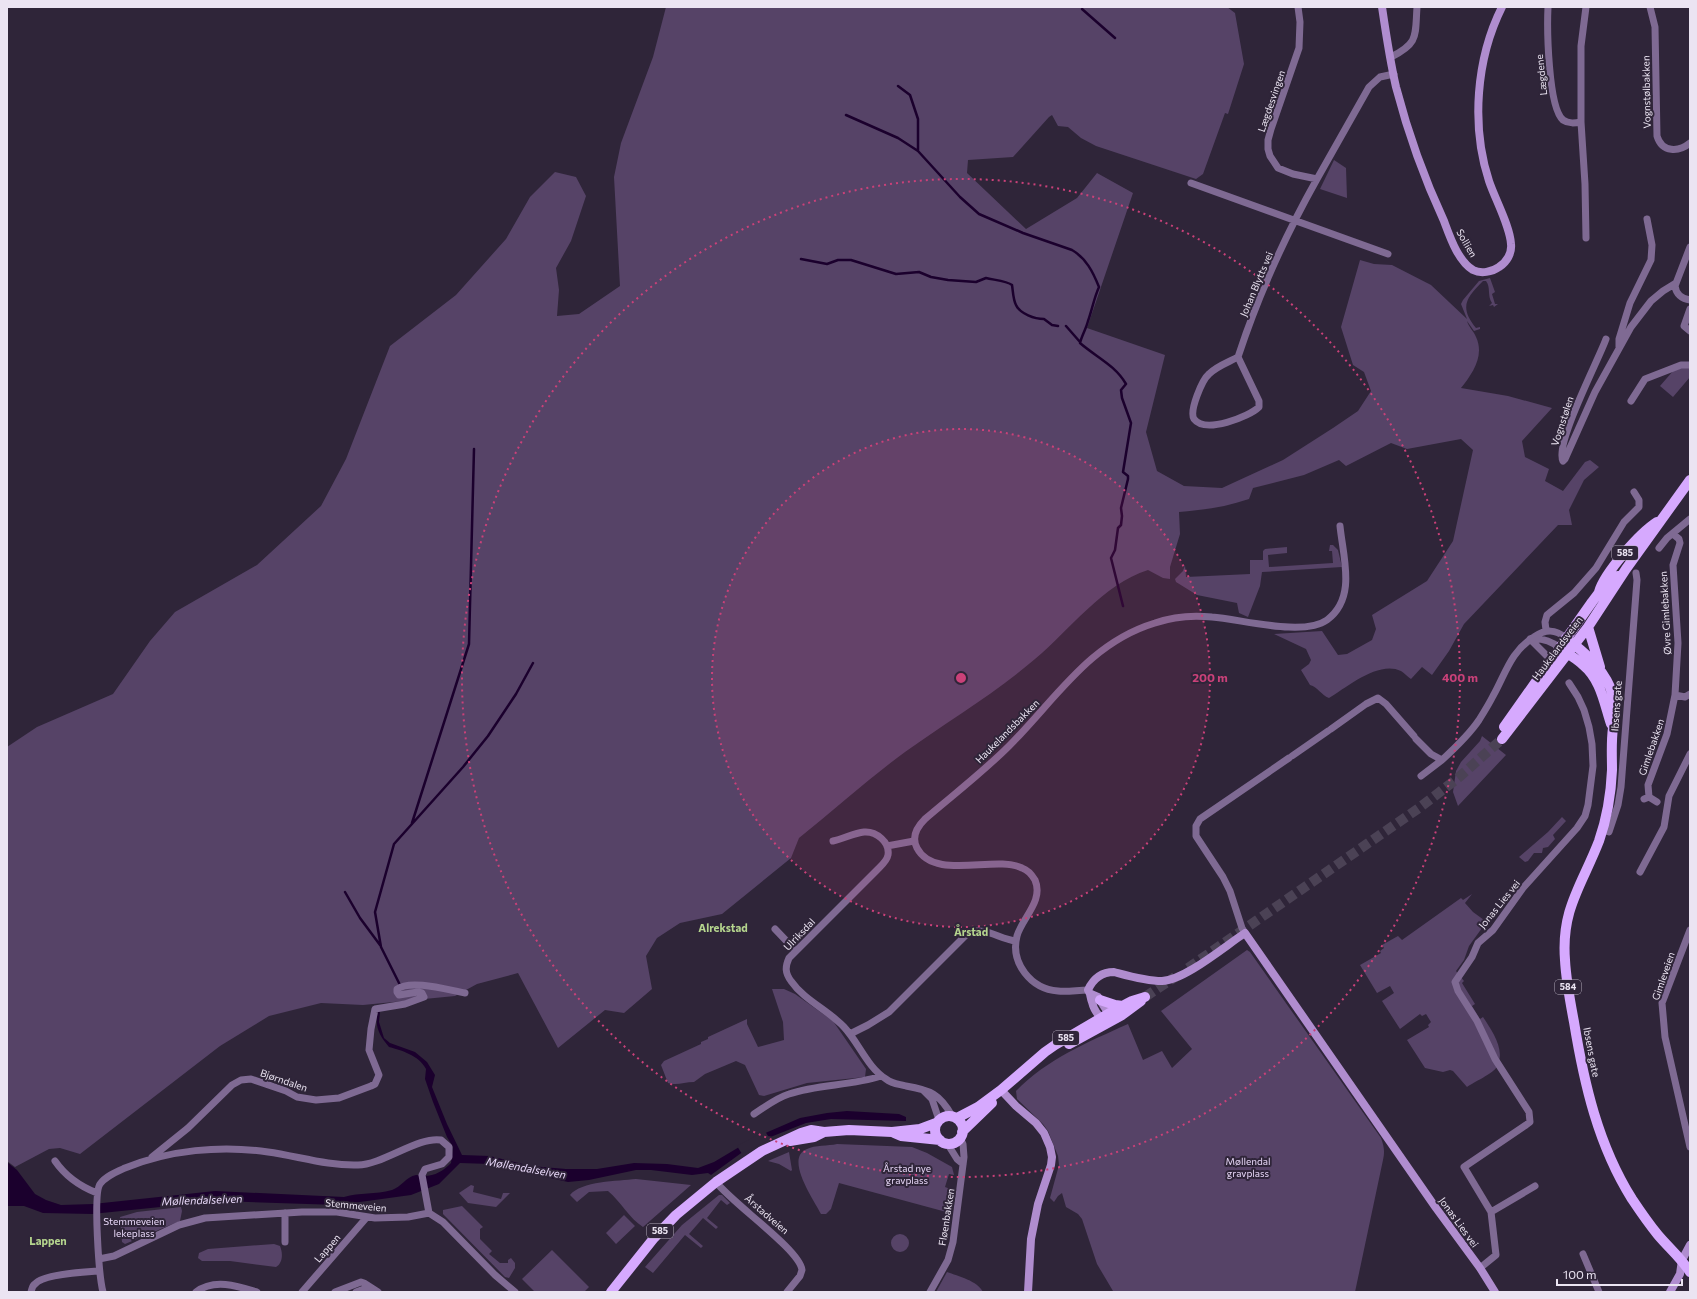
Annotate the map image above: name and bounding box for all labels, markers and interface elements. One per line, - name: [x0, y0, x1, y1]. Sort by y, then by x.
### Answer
- street label: Lægdene: [1533, 54, 1549, 96]
- street label: Vognstølbakken: [1639, 55, 1653, 129]
- street label: Lægdesvingen: [1255, 69, 1287, 133]
- street label: Sollien: [1454, 227, 1480, 259]
- street label: Johan Blytts vei: [1237, 250, 1275, 318]
- street label: Vognstølen: [1548, 395, 1576, 447]
- road number: 585: [1612, 546, 1638, 560]
- street label: Øvre Gimlebakken: [1657, 571, 1673, 655]
- street label: Haukelandsveien: [1529, 614, 1585, 682]
- text: 200 m: [1192, 670, 1228, 684]
- text: 400 m: [1442, 670, 1478, 684]
- centre of rings: [954, 671, 968, 685]
- street label: Ibsens gate: [1608, 680, 1624, 732]
- street label: Haukelandsbakken: [973, 697, 1041, 765]
- street label: Gimlebakken: [1636, 717, 1666, 777]
- street label: Jonas Lies vei: [1476, 877, 1522, 931]
- street label: Ulriksdal: [781, 915, 817, 953]
- district label: Alrekstad: [698, 921, 748, 934]
- district label: Årstad: [954, 924, 988, 938]
- street label: Gimleveien: [1649, 950, 1677, 1002]
- road number: 584: [1555, 980, 1581, 994]
- street label: Ibsens gate: [1581, 1026, 1603, 1078]
- road number: 585: [1053, 1031, 1079, 1045]
- street label: Bjørndalen: [259, 1066, 309, 1094]
- water label: Møllendalselven: [485, 1154, 567, 1181]
- park label: Møllendal gravplass: [1225, 1155, 1271, 1179]
- park label: Årstad nye gravplass: [883, 1162, 931, 1186]
- street label: Fløenbakken: [936, 1187, 956, 1247]
- water label: Møllendalselven: [161, 1192, 243, 1207]
- street label: Årstadveien: [743, 1192, 791, 1236]
- street label: Jonas Lies vei: [1437, 1195, 1481, 1249]
- street label: Stemmeveien: [325, 1196, 387, 1214]
- park label: Stemmeveien lekeplass: [103, 1215, 165, 1239]
- road number: 585: [647, 1224, 673, 1238]
- street label: Lappen: [311, 1231, 343, 1265]
- district label: Lappen: [29, 1234, 67, 1247]
- scale bar: [1557, 1261, 1682, 1287]
- text: 100 m: [1563, 1267, 1597, 1281]

